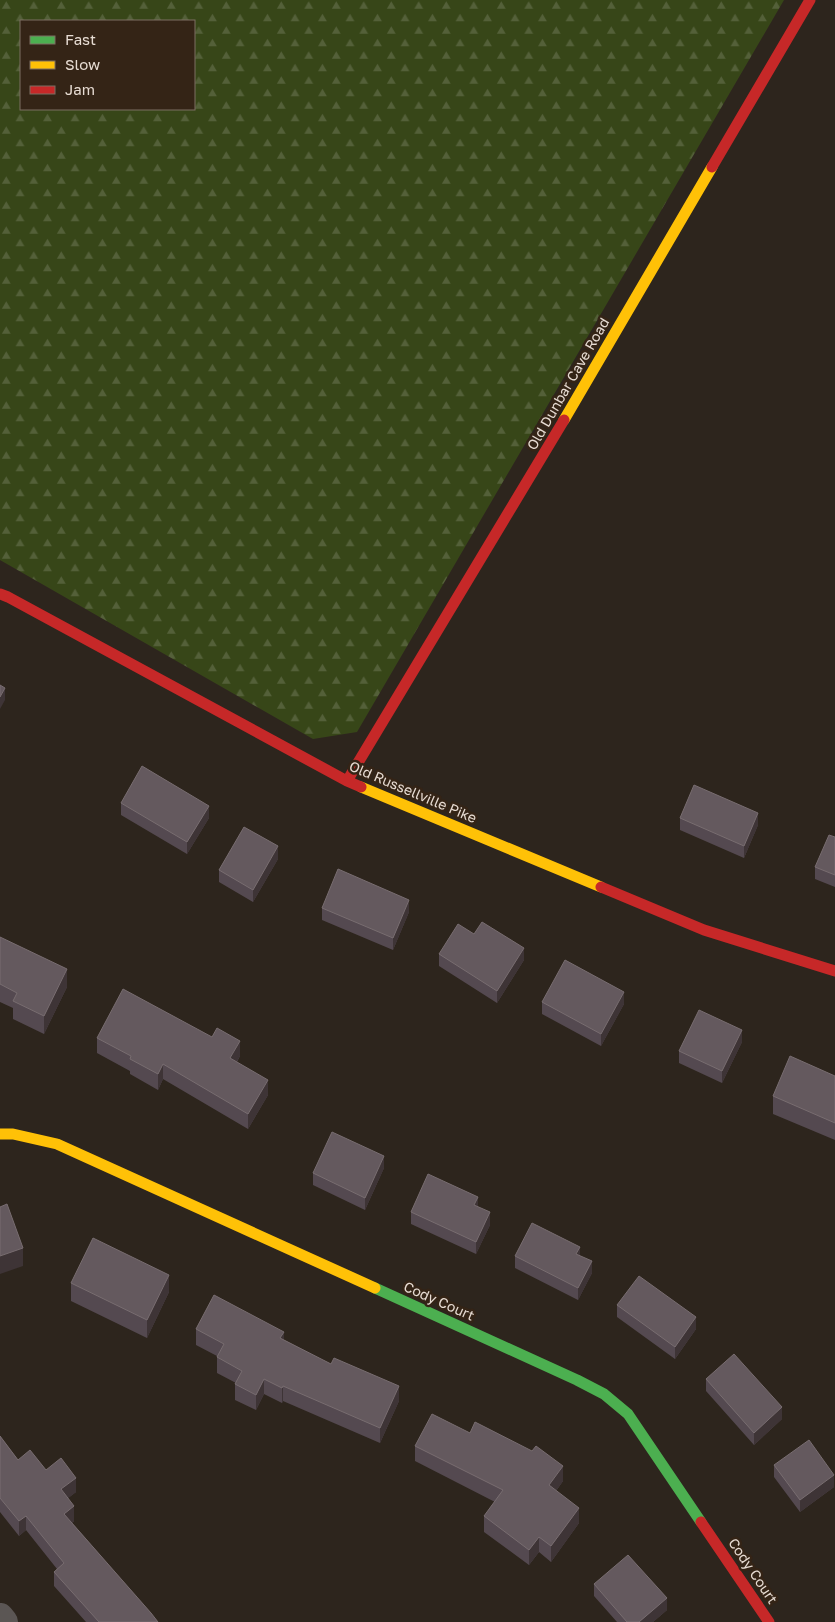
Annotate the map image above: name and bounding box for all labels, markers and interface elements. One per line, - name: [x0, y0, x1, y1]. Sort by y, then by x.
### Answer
- legend: [20, 20, 195, 110]
- text: Fast: [65, 30, 96, 48]
- text: Slow: [65, 55, 100, 73]
- text: Jam: [65, 80, 95, 98]
- street label: Old Dunbar Cave Road: [523, 315, 612, 453]
- street label: Old Russellville Pike: [347, 757, 480, 826]
- street label: Cody Court: [401, 1277, 477, 1324]
- street label: Cody Court: [725, 1535, 782, 1607]

